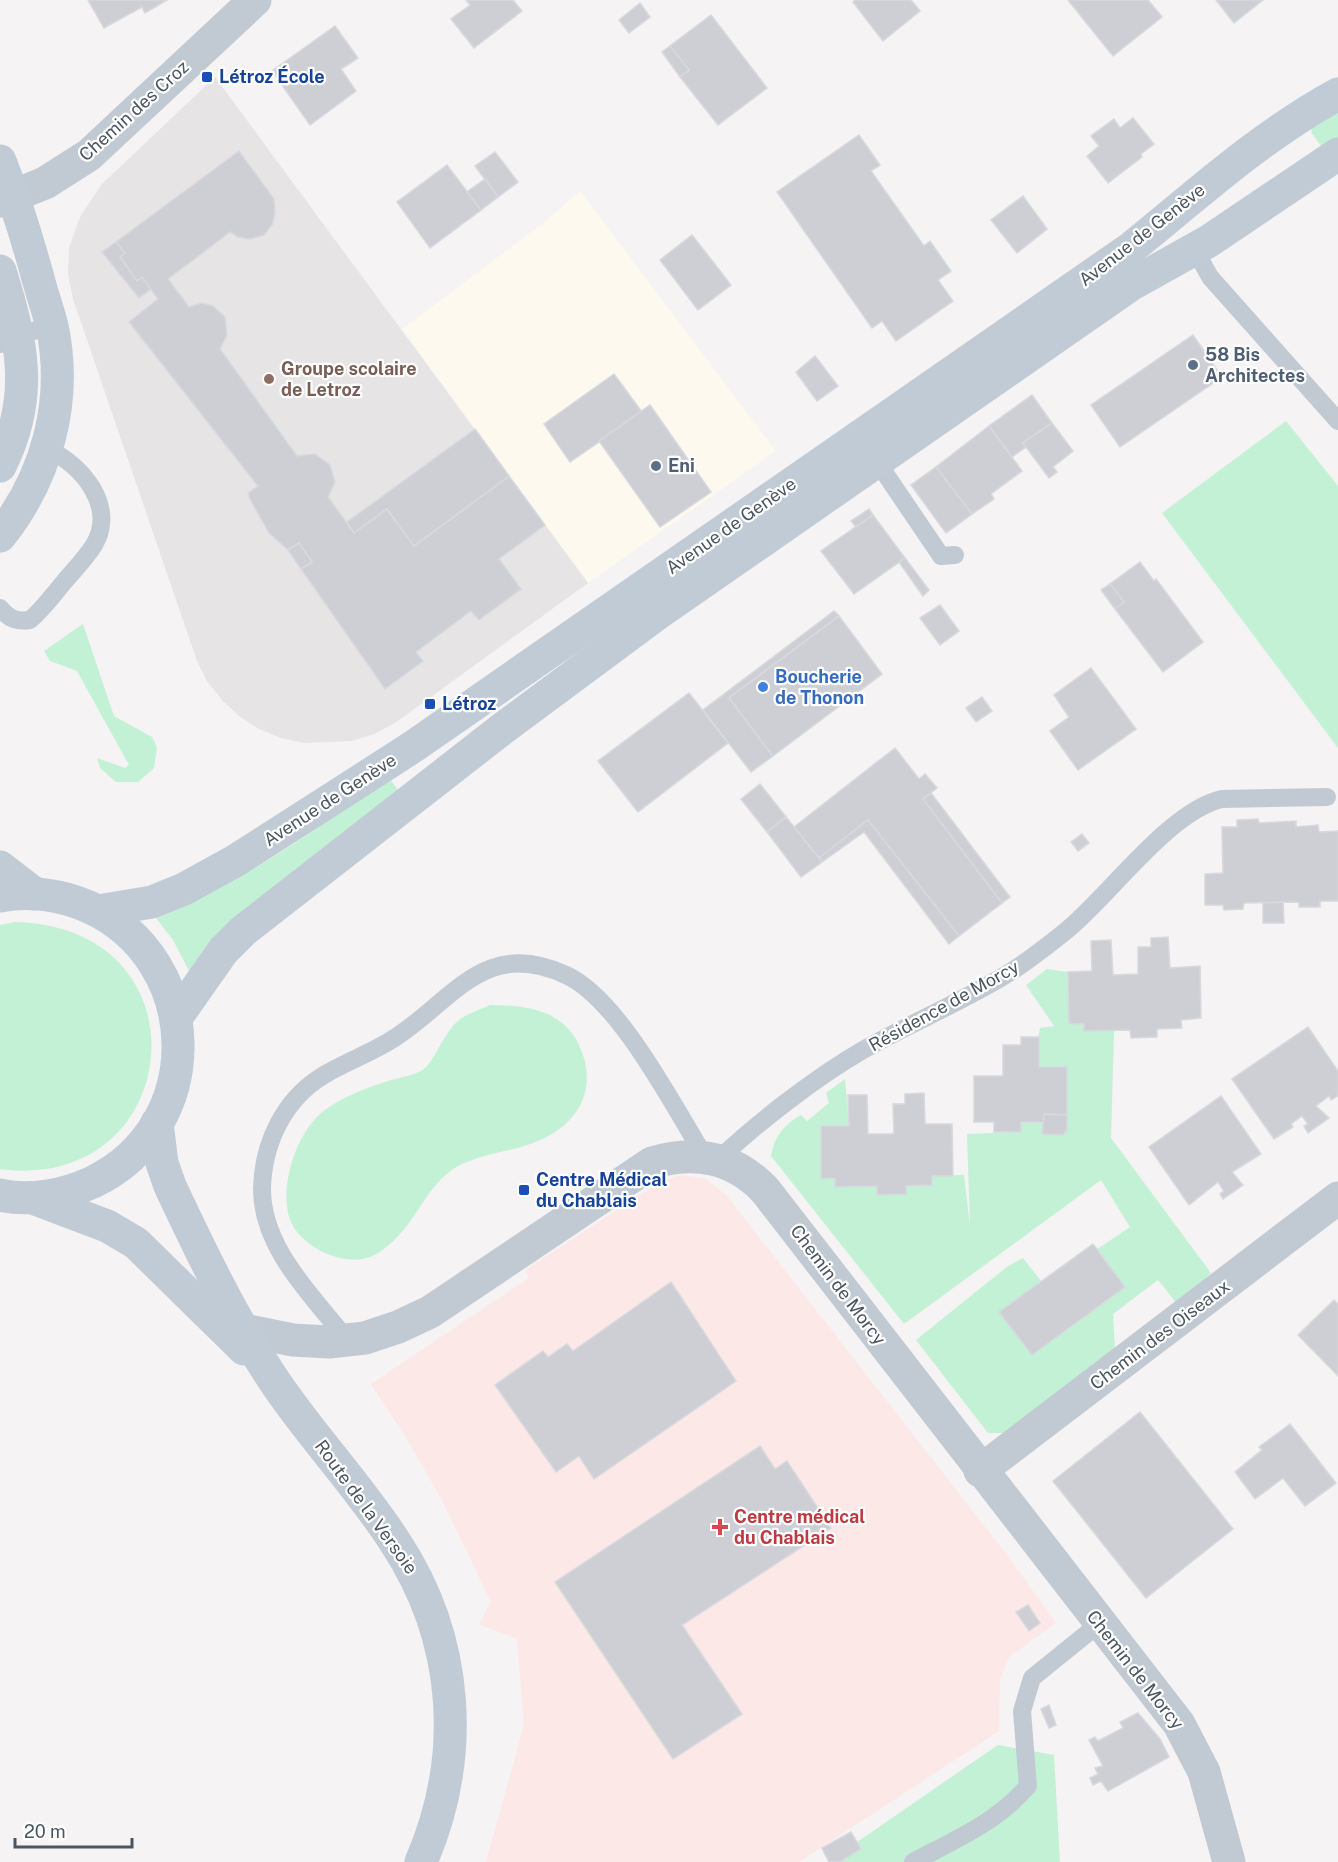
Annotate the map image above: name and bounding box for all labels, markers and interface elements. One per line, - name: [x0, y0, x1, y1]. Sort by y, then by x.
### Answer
- street label: Chemin des Croz: [75, 56, 193, 165]
- place label: Létroz École: [219, 65, 325, 87]
- marker: Létroz École: [200, 70, 214, 84]
- street label: Avenue de Genève: [1075, 179, 1209, 290]
- place label: 58 Bis Architectes: [1205, 344, 1305, 386]
- place label: Groupe scolaire de Letroz: [281, 358, 417, 400]
- marker: 58 Bis Architectes: [1186, 358, 1200, 372]
- marker: Groupe scolaire de Letroz: [262, 372, 276, 386]
- place label: Eni: [668, 455, 695, 476]
- marker: Eni: [649, 459, 663, 473]
- street label: Avenue de Genève: [662, 473, 800, 578]
- place label: Boucherie de Thonon: [775, 666, 864, 708]
- marker: Boucherie de Thonon: [756, 680, 770, 694]
- place label: Létroz: [442, 693, 496, 714]
- marker: Létroz: [423, 697, 437, 711]
- street label: Avenue de Genève: [259, 749, 400, 850]
- street label: Résidence de Morcy: [865, 955, 1023, 1056]
- place label: Centre Médical du Chablais: [536, 1169, 667, 1211]
- marker: Centre Médical du Chablais: [517, 1183, 531, 1197]
- street label: Chemin de Morcy: [786, 1220, 891, 1349]
- street label: Chemin des Oiseaux: [1086, 1275, 1234, 1394]
- street label: Route de la Versoie: [311, 1436, 422, 1578]
- place label: Centre médical du Chablais: [734, 1506, 865, 1548]
- marker: Centre médical du Chablais: [711, 1518, 729, 1536]
- street label: Chemin de Morcy: [1082, 1606, 1189, 1734]
- scale bar: [15, 1811, 132, 1849]
- text: 20 m: [24, 1821, 66, 1842]

